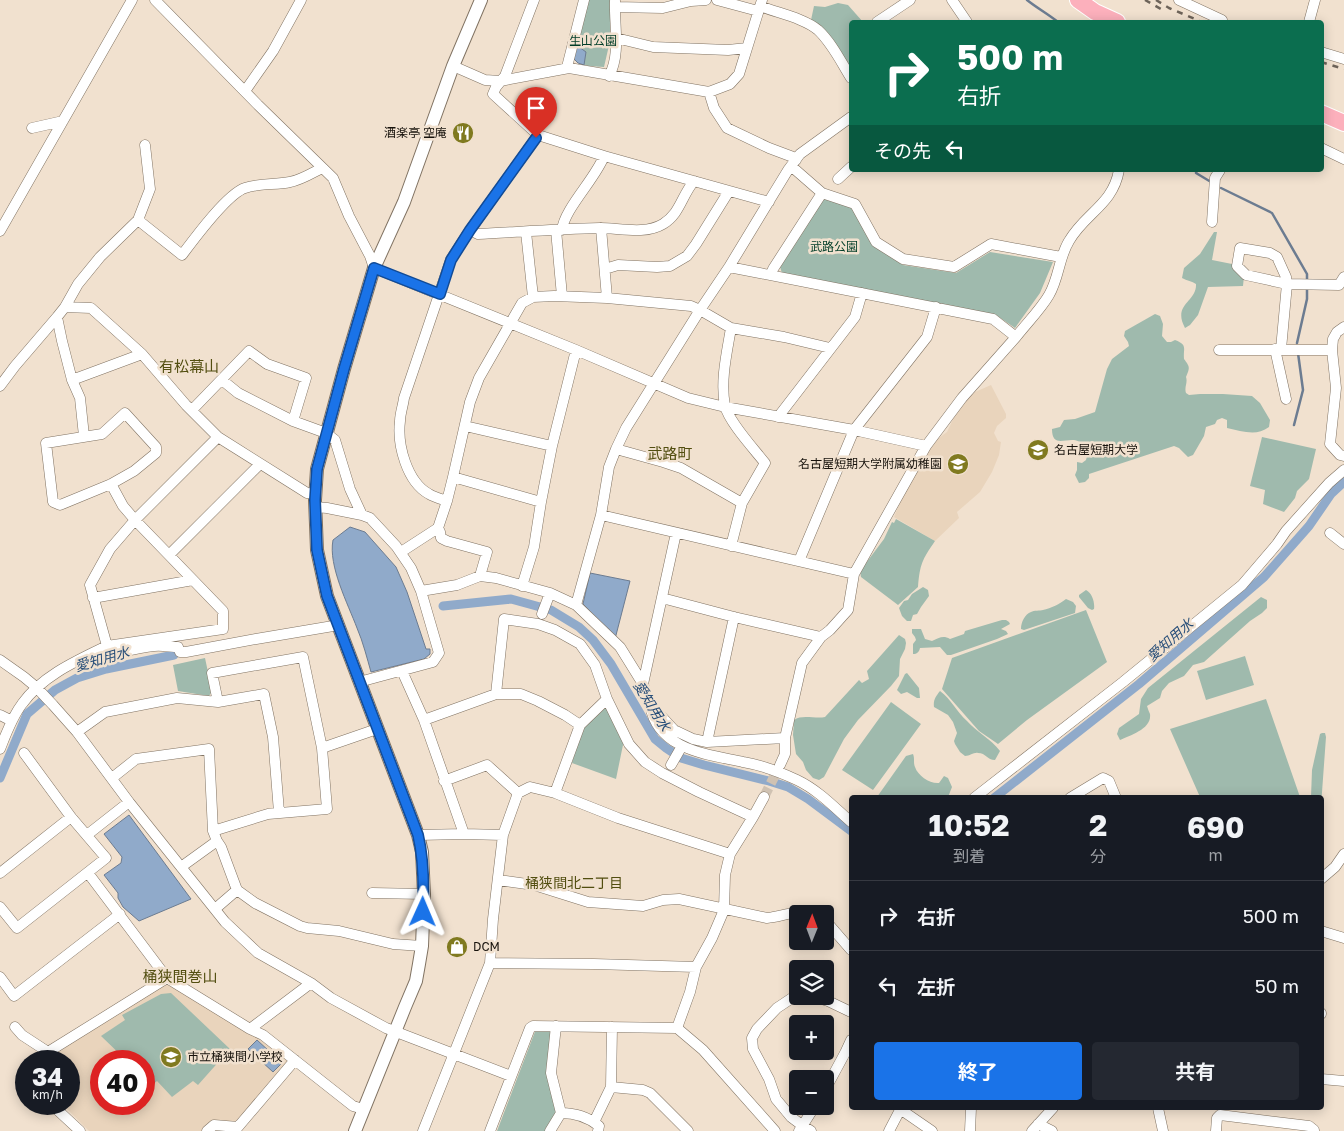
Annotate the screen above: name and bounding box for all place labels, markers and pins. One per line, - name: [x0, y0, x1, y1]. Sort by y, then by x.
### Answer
- pin: [515, 87, 557, 138]
- restaurant icon: 酒楽亭 空庵: [451, 121, 475, 145]
- place label: 酒楽亭 空庵: [384, 125, 447, 140]
- school or university icon: 名古屋短期大学: [1026, 438, 1050, 462]
- place label: 名古屋短期大学: [1054, 442, 1138, 457]
- school or university icon: 名古屋短期大学附属幼稚園: [946, 452, 970, 476]
- place label: 名古屋短期大学附属幼稚園: [798, 456, 942, 471]
- shop icon: DCM: [445, 935, 469, 959]
- place label: DCM: [473, 939, 500, 954]
- school or university icon: 市立桶狭間小学校: [159, 1045, 183, 1069]
- place label: 市立桶狭間小学校: [187, 1049, 283, 1064]

